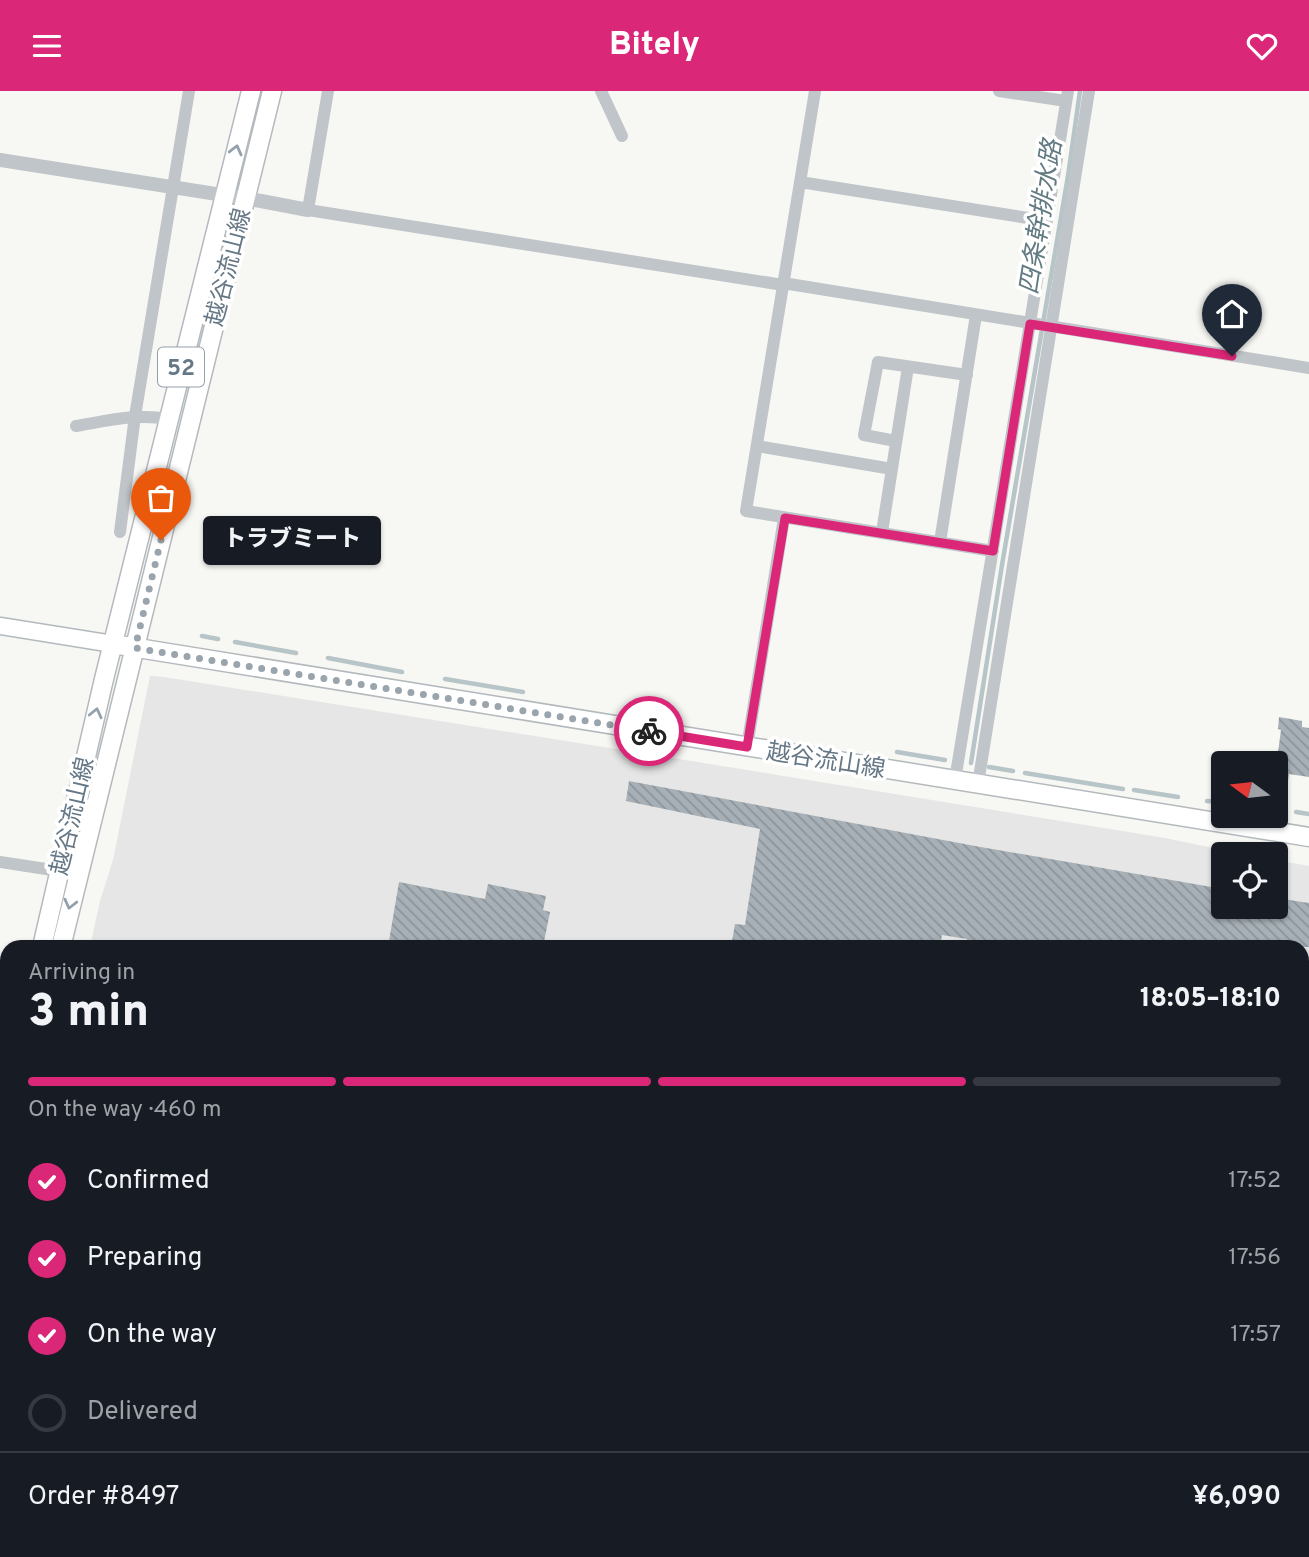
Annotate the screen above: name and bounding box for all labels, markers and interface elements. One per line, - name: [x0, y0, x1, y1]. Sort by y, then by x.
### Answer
- text: Bitely: [609, 26, 700, 66]
- icon: menu: [28, 27, 66, 65]
- icon: heart: [1243, 27, 1281, 65]
- water label: 四条幹排水路: [1014, 136, 1071, 297]
- one-way arrow: [228, 144, 242, 156]
- street label: 越谷流山線: [201, 206, 259, 329]
- pin: [1202, 284, 1262, 356]
- icon: home: [1213, 295, 1251, 333]
- road number: 52: [158, 347, 204, 387]
- pin: [131, 468, 191, 540]
- icon: bag: [142, 479, 180, 517]
- callout: トラブミート: [203, 515, 382, 565]
- text: トラブミート: [223, 526, 361, 555]
- courier: [614, 696, 684, 766]
- one-way arrow: [88, 707, 102, 719]
- icon: bike: [630, 712, 668, 750]
- street label: 越谷流山線: [764, 738, 887, 786]
- north arrow: [1211, 751, 1288, 828]
- map controls: [1211, 751, 1288, 919]
- street label: 越谷流山線: [46, 755, 102, 878]
- button: locate: [1211, 842, 1288, 919]
- one-way arrow: [64, 898, 78, 910]
- text: Arriving in: [28, 959, 135, 988]
- text: 18:05–18:10: [1140, 983, 1281, 1016]
- text: 3 min: [28, 984, 149, 1043]
- text: On the way · 460 m: [28, 1096, 221, 1125]
- icon: check: [28, 1163, 66, 1201]
- text: Confirmed: [87, 1165, 210, 1198]
- text: 17:52: [1228, 1167, 1281, 1196]
- icon: check: [28, 1240, 66, 1278]
- text: Preparing: [87, 1242, 202, 1275]
- text: 17:56: [1228, 1244, 1281, 1273]
- icon: check: [28, 1317, 66, 1355]
- text: On the way: [87, 1319, 217, 1352]
- text: 17:57: [1230, 1321, 1281, 1350]
- text: Delivered: [87, 1396, 198, 1429]
- text: Order #8497: [28, 1481, 179, 1514]
- text: ¥6,090: [1193, 1481, 1281, 1514]

